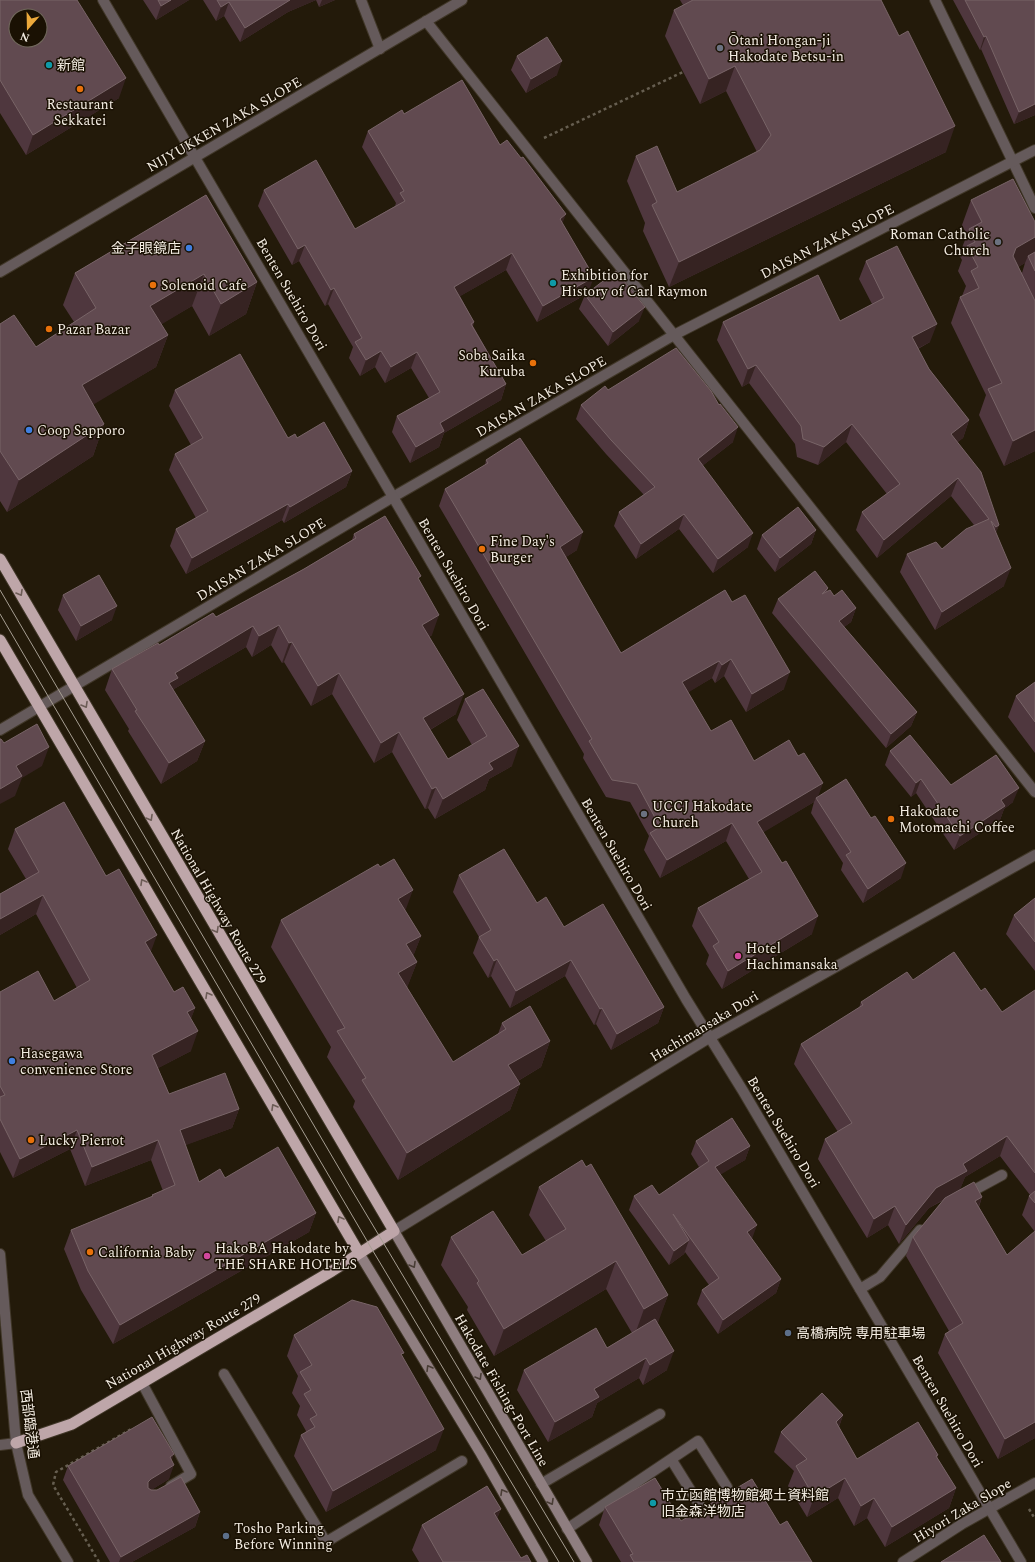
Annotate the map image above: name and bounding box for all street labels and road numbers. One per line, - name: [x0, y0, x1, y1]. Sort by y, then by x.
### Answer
- street label: NIJYUKKEN ZAKA SLOPE: [143, 71, 306, 178]
- street label: DAISAN ZAKA SLOPE: [757, 199, 898, 284]
- street label: Benten Suehiro Dori: [251, 234, 332, 355]
- street label: DAISAN ZAKA SLOPE: [472, 350, 610, 442]
- street label: DAISAN ZAKA SLOPE: [193, 512, 330, 606]
- street label: Benten Suehiro Dori: [413, 514, 494, 635]
- street label: Benten Suehiro Dori: [576, 794, 657, 915]
- street label: National Highway Route 279: [165, 824, 272, 988]
- street label: Hachimansaka Dori: [646, 986, 763, 1067]
- street label: Benten Suehiro Dori: [742, 1072, 825, 1192]
- street label: National Highway Route 279: [101, 1288, 265, 1395]
- street label: Hakodate Fishing-Port Line: [449, 1310, 554, 1471]
- street label: Benten Suehiro Dori: [907, 1351, 988, 1472]
- street label: 西部臨港通: [15, 1388, 44, 1460]
- street label: Hiyori Zaka Slope: [909, 1473, 1015, 1548]

